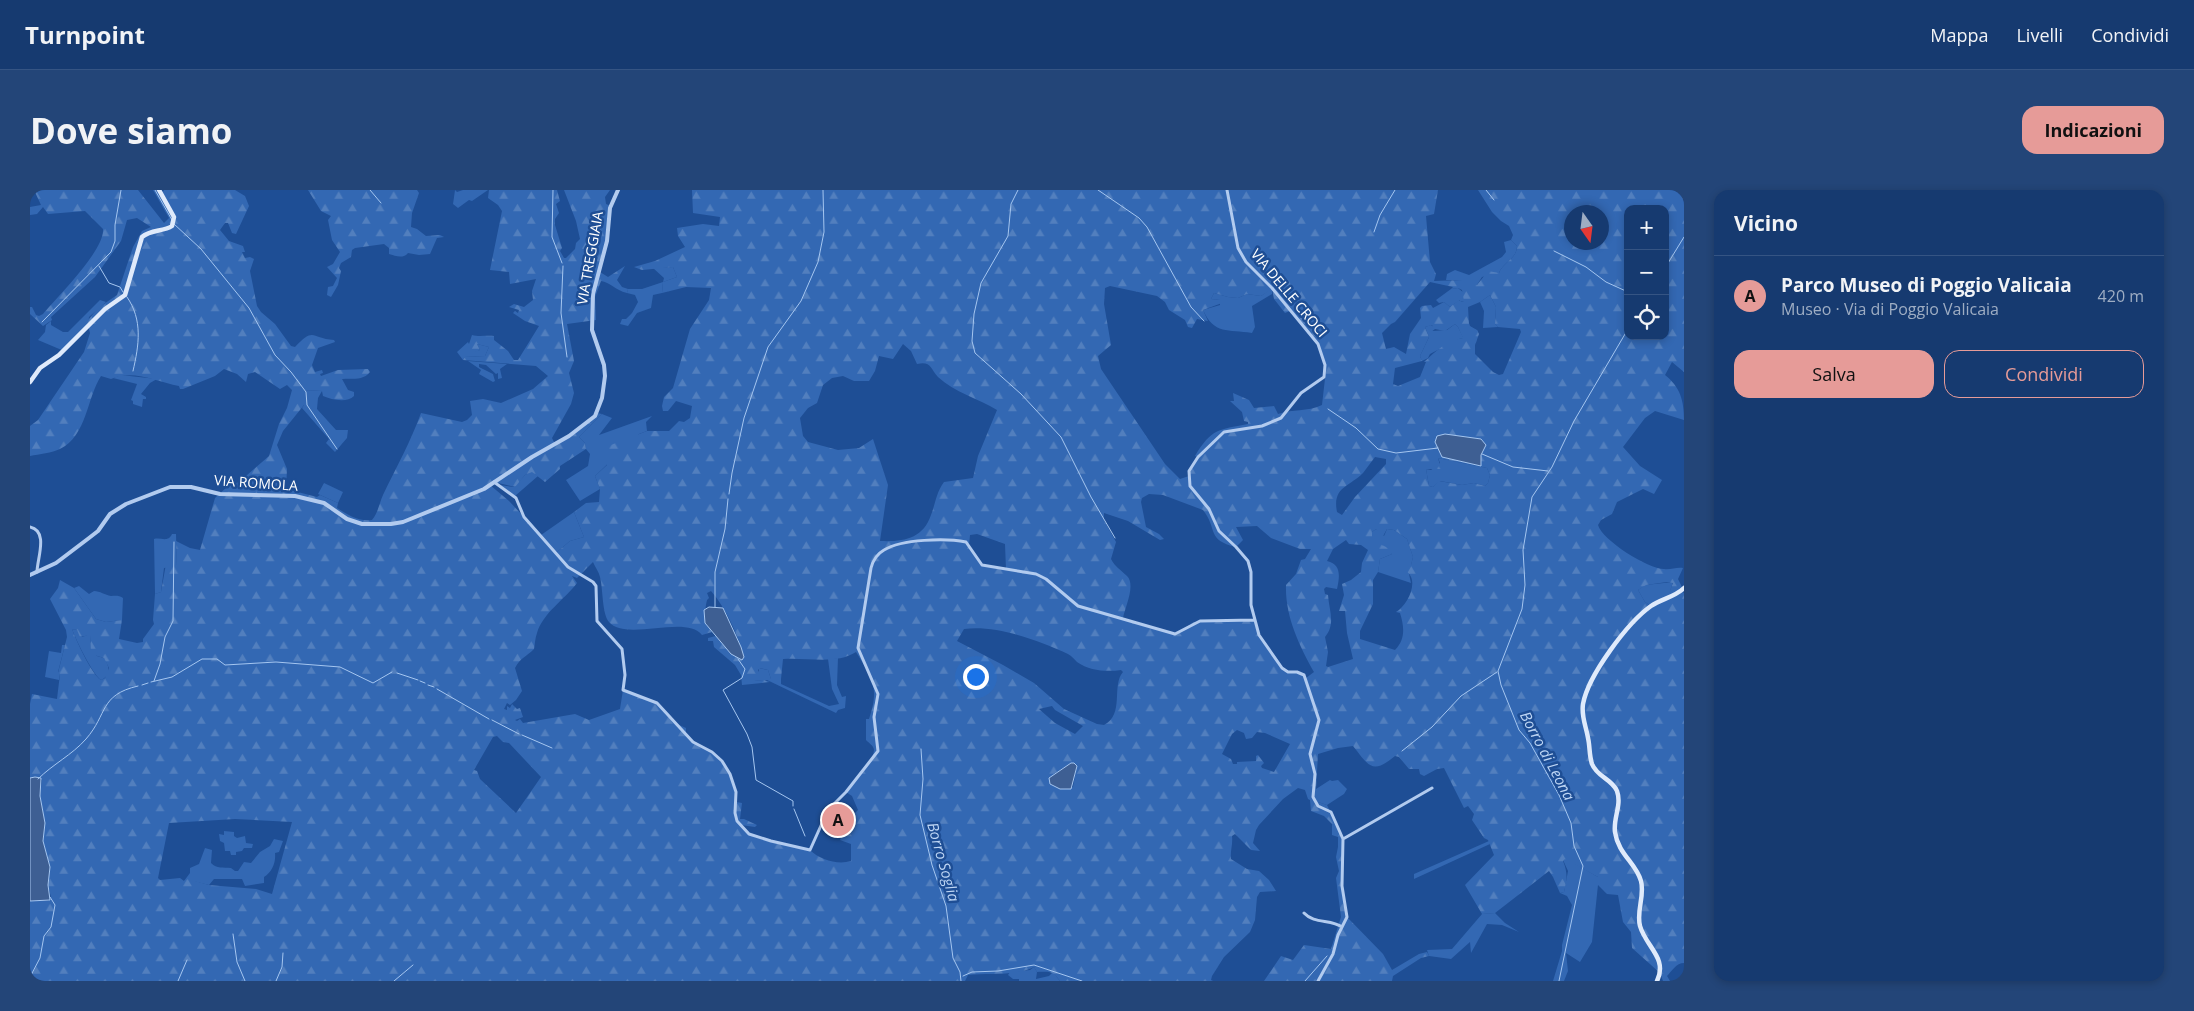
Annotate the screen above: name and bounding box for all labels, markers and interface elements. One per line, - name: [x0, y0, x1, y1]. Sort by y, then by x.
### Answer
- text: Turnpoint: [25, 18, 145, 51]
- text: Mappa: [1930, 23, 1988, 47]
- text: Livelli: [2016, 23, 2063, 47]
- text: Condividi: [2091, 23, 2169, 47]
- button: Indicazioni: [2022, 106, 2164, 154]
- text: Dove siamo: [30, 107, 233, 154]
- north arrow: [1564, 205, 1609, 250]
- map controls: [1624, 205, 1669, 340]
- button: +: [1624, 205, 1669, 250]
- street label: VIA TREGGIAIA: [572, 209, 607, 306]
- text: Vicino: [1734, 209, 1798, 237]
- street label: VIA DELLE CROCI: [1247, 245, 1332, 341]
- button: −: [1624, 250, 1669, 295]
- text: Parco Museo di Poggio Valicaia: [1781, 272, 2072, 298]
- text: A: [1744, 285, 1756, 307]
- text: 420 m: [2098, 285, 2144, 307]
- button: locate: [1624, 295, 1669, 340]
- text: Museo · Via di Poggio Valicaia: [1781, 298, 1999, 320]
- button: Salva: [1734, 350, 1934, 398]
- button: Condividi: [1944, 350, 2144, 398]
- street label: VIA ROMOLA: [214, 470, 299, 495]
- your location: [963, 664, 989, 690]
- water label: Borro di Leona: [1516, 707, 1580, 804]
- pin: A: [822, 801, 854, 839]
- water label: Borro Soglia: [923, 820, 965, 904]

